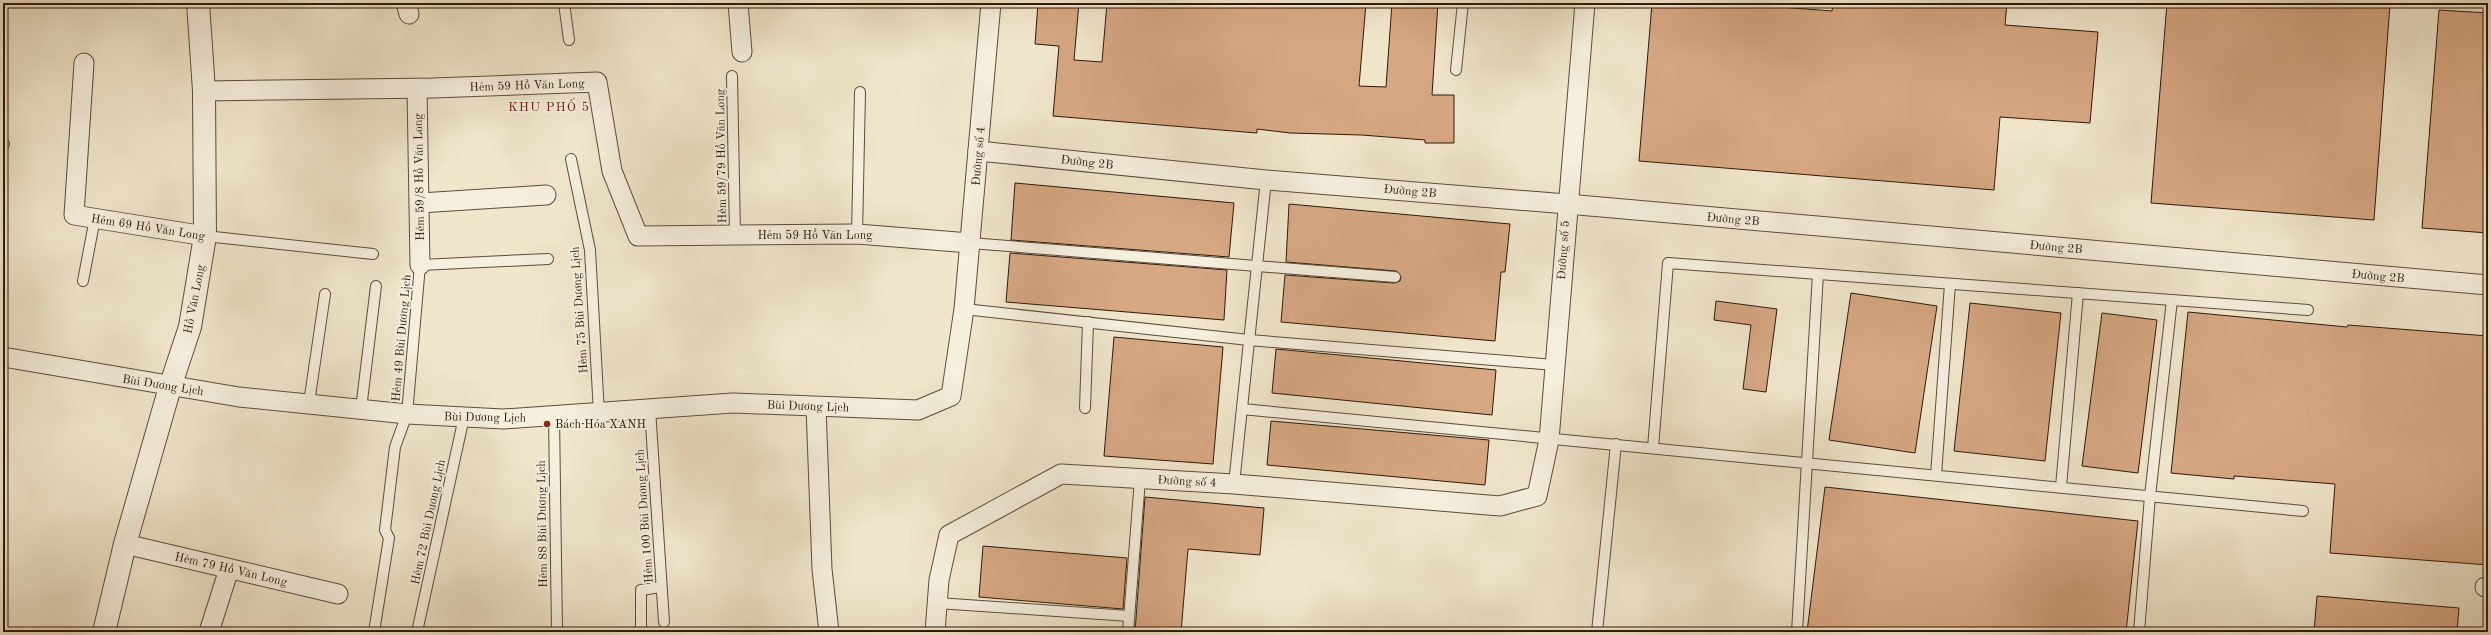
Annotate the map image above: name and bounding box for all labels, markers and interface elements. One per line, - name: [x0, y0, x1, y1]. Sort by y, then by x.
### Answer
- street label: Hẻm 59 Hồ Văn Long: [469, 76, 585, 94]
- street label: Hẻm 59/79 Hồ Văn Long: [713, 88, 729, 223]
- district label: KHU PHỐ 5: [508, 97, 590, 114]
- street label: Hẻm 59/8 Hồ Văn Long: [411, 113, 427, 241]
- street label: Đường số 4: [969, 126, 988, 186]
- street label: Đường 2B: [1060, 154, 1114, 172]
- street label: Đường 2B: [1383, 184, 1437, 200]
- street label: Hẻm 69 Hồ Văn Long: [90, 211, 207, 243]
- street label: Đường 2B: [1706, 212, 1760, 228]
- street label: Đường số 5: [1555, 220, 1572, 280]
- street label: Hẻm 59 Hồ Văn Long: [757, 228, 873, 242]
- street label: Đường 2B: [2029, 240, 2083, 256]
- street label: Hẻm 75 Bùi Dương Lịch: [569, 245, 590, 374]
- street label: Hồ Văn Long: [180, 263, 208, 335]
- street label: Đường 2B: [2351, 269, 2405, 285]
- street label: Hẻm 49 Bùi Dương Lịch: [390, 274, 414, 402]
- street label: Bùi Dương Lịch: [121, 374, 205, 398]
- street label: Bùi Dương Lịch: [767, 400, 850, 414]
- street label: Bùi Dương Lịch: [444, 411, 527, 425]
- marker: Bách Hóa XANH: [542, 419, 552, 429]
- place label: Bách Hóa XANH: [555, 419, 646, 431]
- street label: Hẻm 100 Bùi Dương Lịch: [634, 448, 656, 583]
- street label: Hẻm 72 Bùi Dương Lịch: [410, 458, 448, 586]
- street label: Hẻm 88 Bùi Dương Lịch: [536, 460, 550, 588]
- street label: Đường số 4: [1157, 473, 1217, 490]
- street label: Hẻm 79 Hồ Văn Long: [173, 549, 289, 589]

